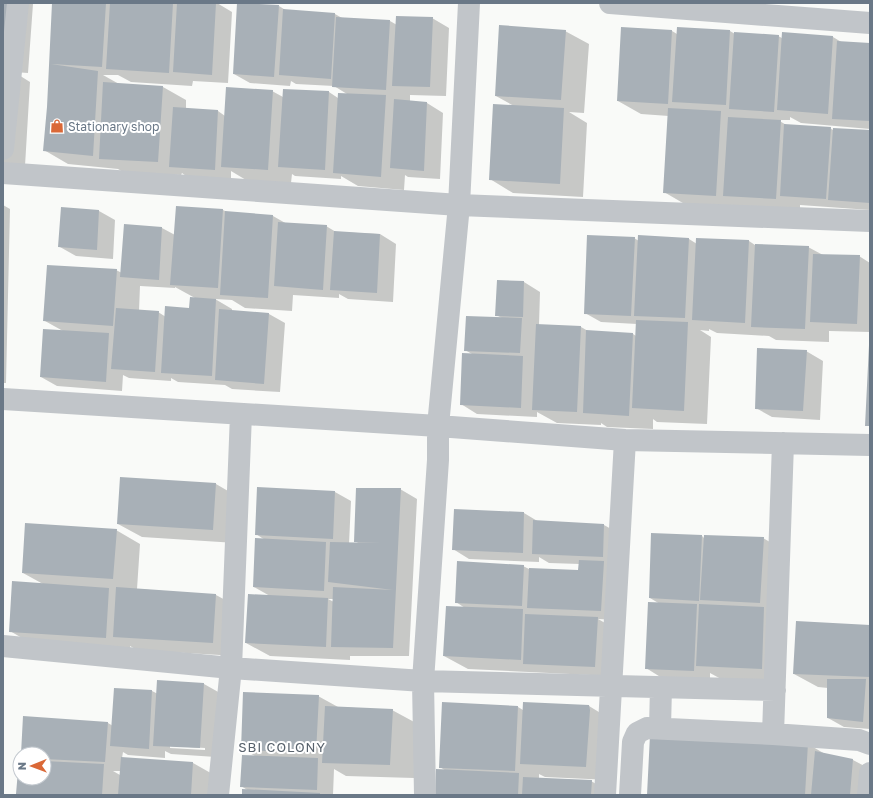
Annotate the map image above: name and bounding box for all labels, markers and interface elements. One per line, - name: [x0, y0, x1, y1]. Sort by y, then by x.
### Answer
- shop icon: Stationary shop: [49, 118, 65, 134]
- place label: Stationary shop: [68, 119, 159, 134]
- district label: SBI COLONY: [238, 739, 326, 755]
- north arrow: [12, 746, 52, 786]
- text: N: [15, 762, 28, 770]

